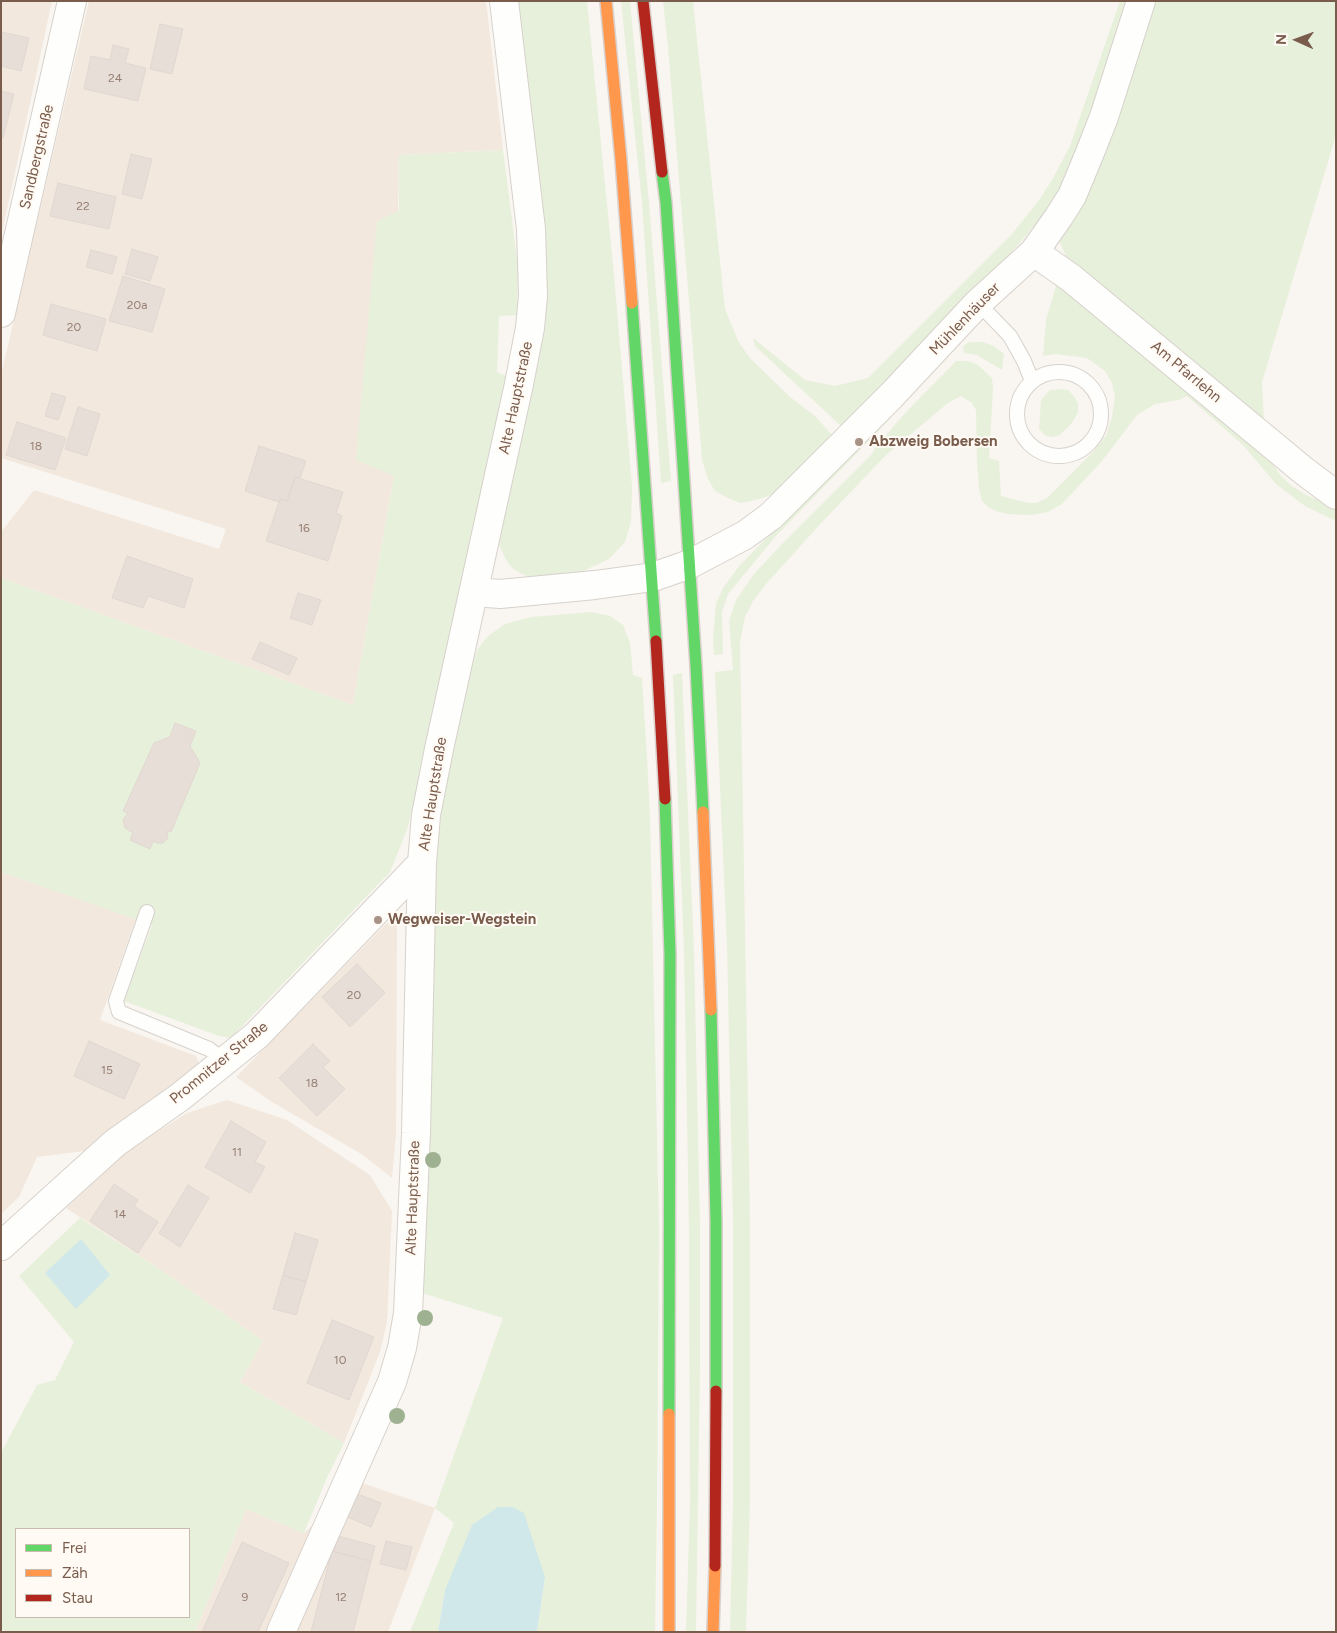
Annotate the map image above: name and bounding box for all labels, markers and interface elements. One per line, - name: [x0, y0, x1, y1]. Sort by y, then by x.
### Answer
- north arrow: [1272, 15, 1322, 65]
- text: N: [1273, 34, 1290, 45]
- house number: 24: [108, 71, 122, 85]
- street label: Sandbergstraße: [16, 103, 58, 211]
- house number: 22: [76, 199, 90, 213]
- street label: Mühlenhäuser: [926, 279, 1004, 359]
- house number: 20a: [127, 298, 147, 312]
- house number: 20: [67, 320, 81, 334]
- street label: Am Pfarrlehn: [1147, 337, 1225, 407]
- street label: Alte Hauptstraße: [495, 340, 537, 456]
- place label: Abzweig Bobersen: [869, 433, 998, 451]
- marker: Abzweig Bobersen: [853, 436, 865, 448]
- house number: 18: [30, 439, 42, 453]
- house number: 16: [298, 521, 310, 535]
- street label: Alte Hauptstraße: [415, 736, 451, 852]
- place label: Wegweiser-Wegstein: [388, 911, 536, 929]
- marker: Wegweiser-Wegstein: [372, 914, 384, 926]
- house number: 20: [347, 988, 361, 1002]
- street label: Promnitzer Straße: [166, 1018, 272, 1108]
- house number: 15: [101, 1063, 113, 1077]
- house number: 18: [306, 1076, 318, 1090]
- street label: Alte Hauptstraße: [402, 1140, 424, 1256]
- house number: 11: [232, 1145, 242, 1159]
- house number: 14: [114, 1207, 126, 1221]
- house number: 10: [334, 1353, 346, 1367]
- legend: [15, 1528, 190, 1618]
- text: Frei: [62, 1539, 87, 1557]
- text: Zäh: [62, 1564, 88, 1582]
- text: Stau: [62, 1589, 93, 1607]
- house number: 9: [242, 1590, 248, 1604]
- house number: 12: [335, 1590, 347, 1604]

